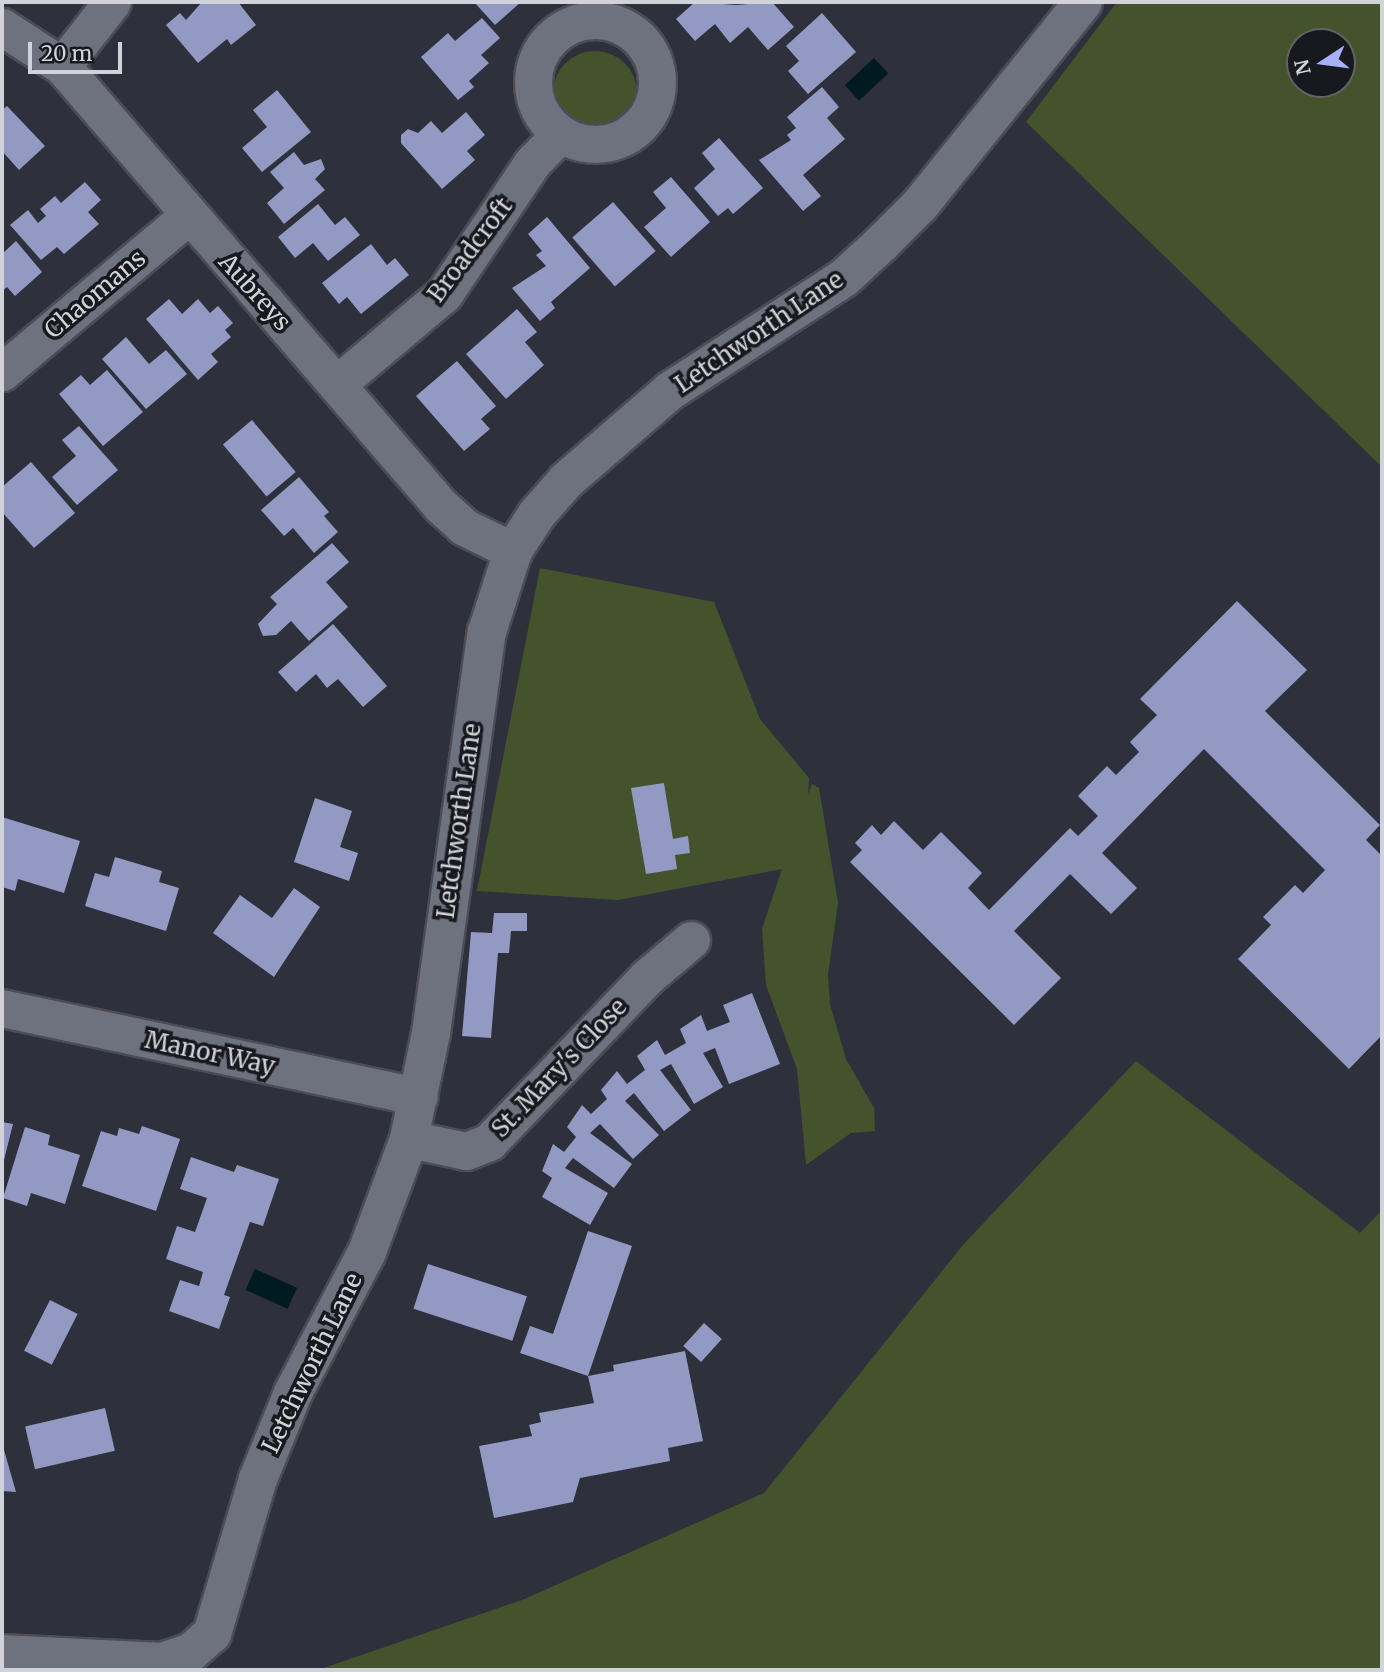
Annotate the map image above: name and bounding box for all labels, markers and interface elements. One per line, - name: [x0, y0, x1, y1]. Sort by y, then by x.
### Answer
- scale bar: [32, 28, 126, 72]
- north arrow: [1286, 28, 1356, 98]
- text: 20 m: [41, 40, 92, 67]
- text: N: [1289, 57, 1316, 77]
- street label: Broadcroft: [422, 192, 518, 308]
- street label: Chaomans: [39, 243, 151, 345]
- street label: Aubreys: [213, 248, 297, 336]
- street label: Letchworth Lane: [670, 265, 848, 399]
- street label: Letchworth Lane: [431, 722, 487, 920]
- street label: St. Mary's Close: [486, 993, 632, 1143]
- street label: Manor Way: [142, 1025, 278, 1081]
- street label: Letchworth Lane: [256, 1268, 368, 1458]

